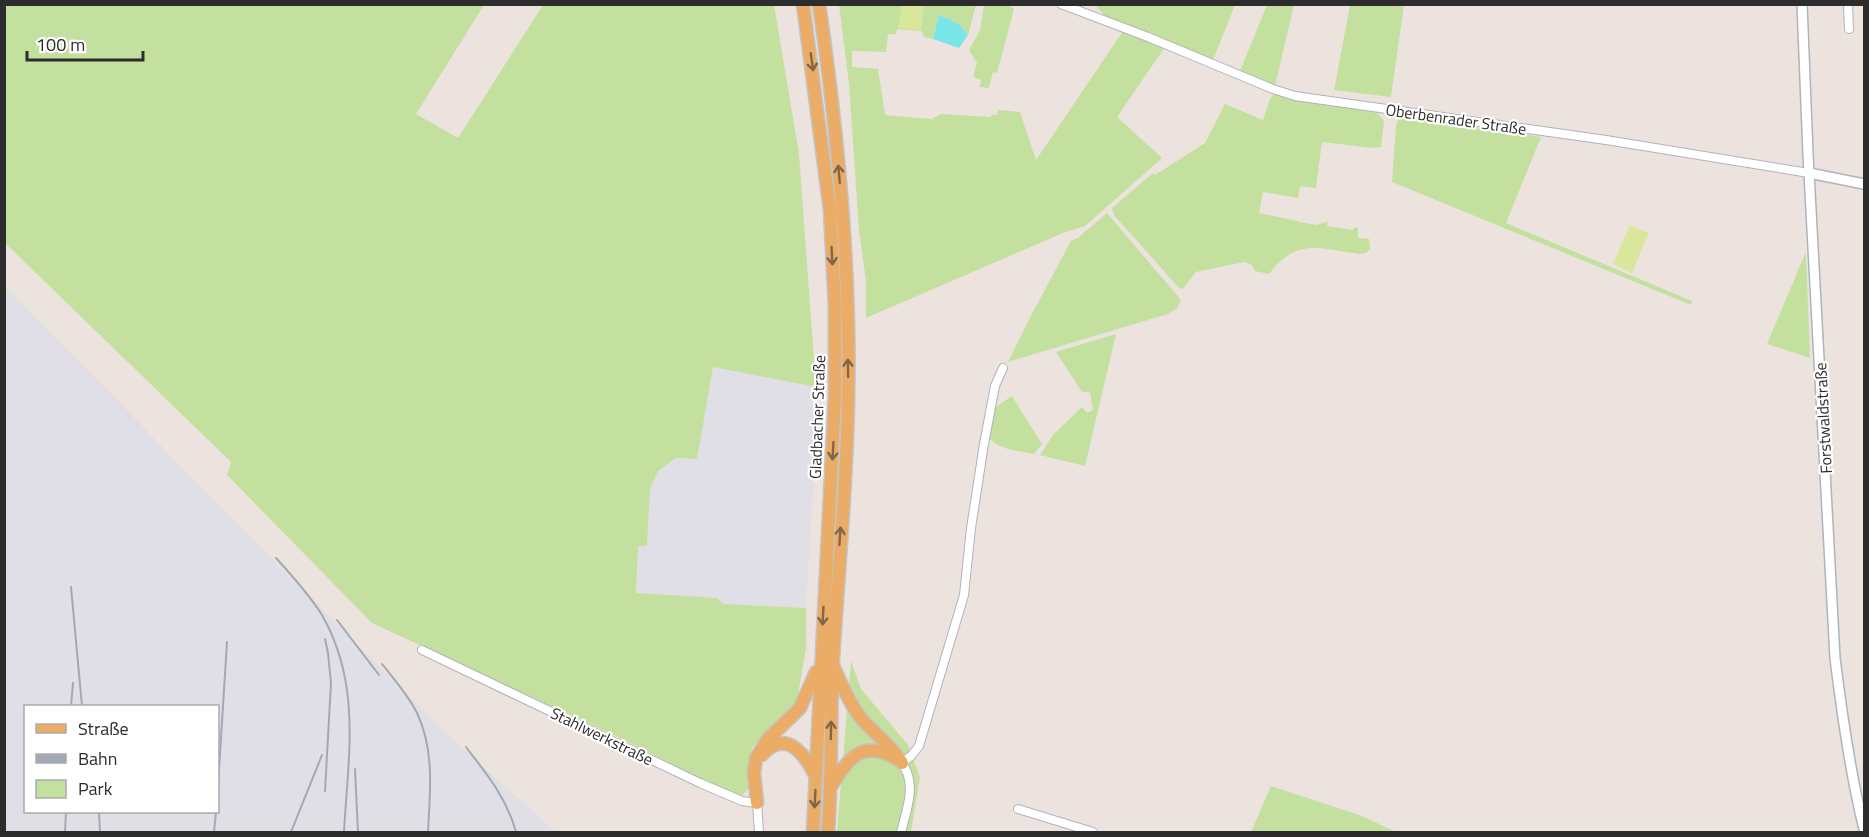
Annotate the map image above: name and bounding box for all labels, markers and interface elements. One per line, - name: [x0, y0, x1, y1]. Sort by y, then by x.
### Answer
- scale bar: [27, 24, 142, 62]
- text: 100 m: [36, 31, 85, 58]
- one-way arrow: [806, 52, 817, 72]
- street label: Oberbenrader Straße: [1384, 97, 1528, 141]
- one-way arrow: [833, 164, 844, 184]
- one-way arrow: [827, 246, 838, 266]
- street label: Gladbacher Straße: [803, 355, 831, 479]
- one-way arrow: [842, 359, 854, 379]
- street label: Forstwaldstraße: [1808, 362, 1838, 474]
- one-way arrow: [827, 441, 838, 461]
- one-way arrow: [835, 526, 846, 546]
- one-way arrow: [817, 606, 828, 626]
- street label: Stahlwerkstraße: [547, 701, 657, 771]
- legend: [24, 705, 219, 813]
- text: Straße: [78, 715, 129, 742]
- one-way arrow: [825, 721, 837, 741]
- text: Bahn: [78, 745, 117, 772]
- text: Park: [78, 775, 113, 802]
- one-way arrow: [809, 789, 820, 808]

